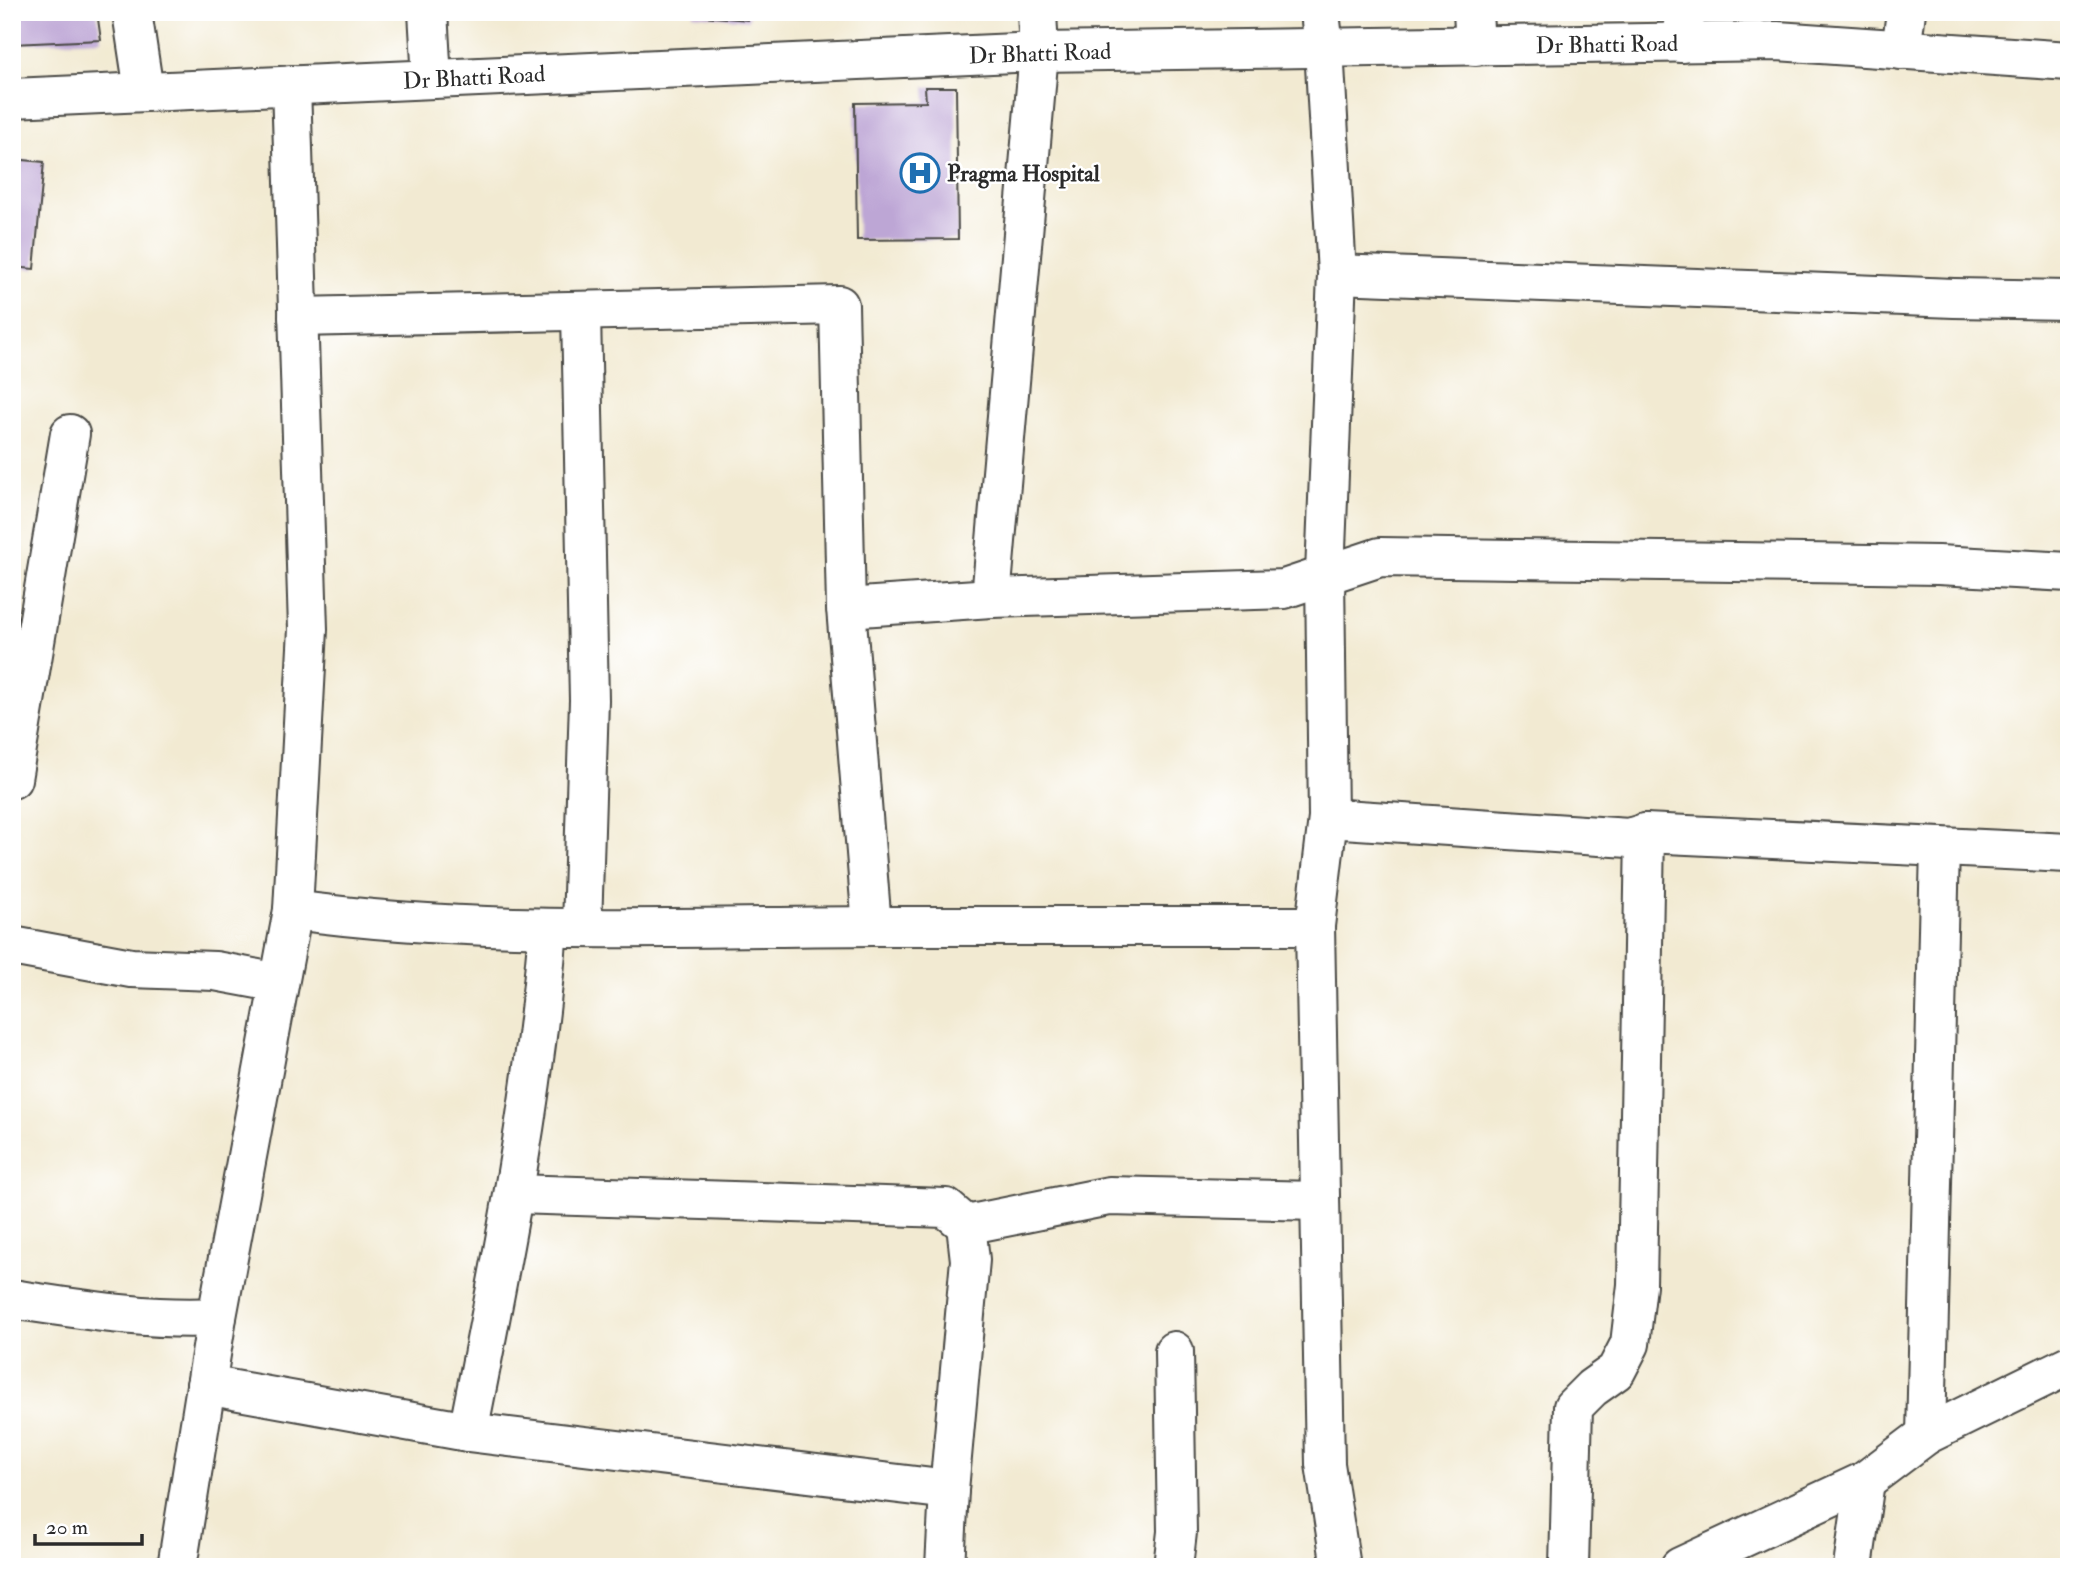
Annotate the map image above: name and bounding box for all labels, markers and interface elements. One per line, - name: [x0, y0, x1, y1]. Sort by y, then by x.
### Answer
- street label: Dr Bhatti Road: [1535, 29, 1679, 60]
- street label: Dr Bhatti Road: [968, 37, 1112, 70]
- street label: Dr Bhatti Road: [402, 59, 546, 96]
- hospital icon: Pragma Hospital: [899, 152, 941, 194]
- place label: Pragma Hospital: [947, 159, 1101, 189]
- scale bar: [35, 1502, 142, 1546]
- text: 20 m: [46, 1514, 88, 1541]

